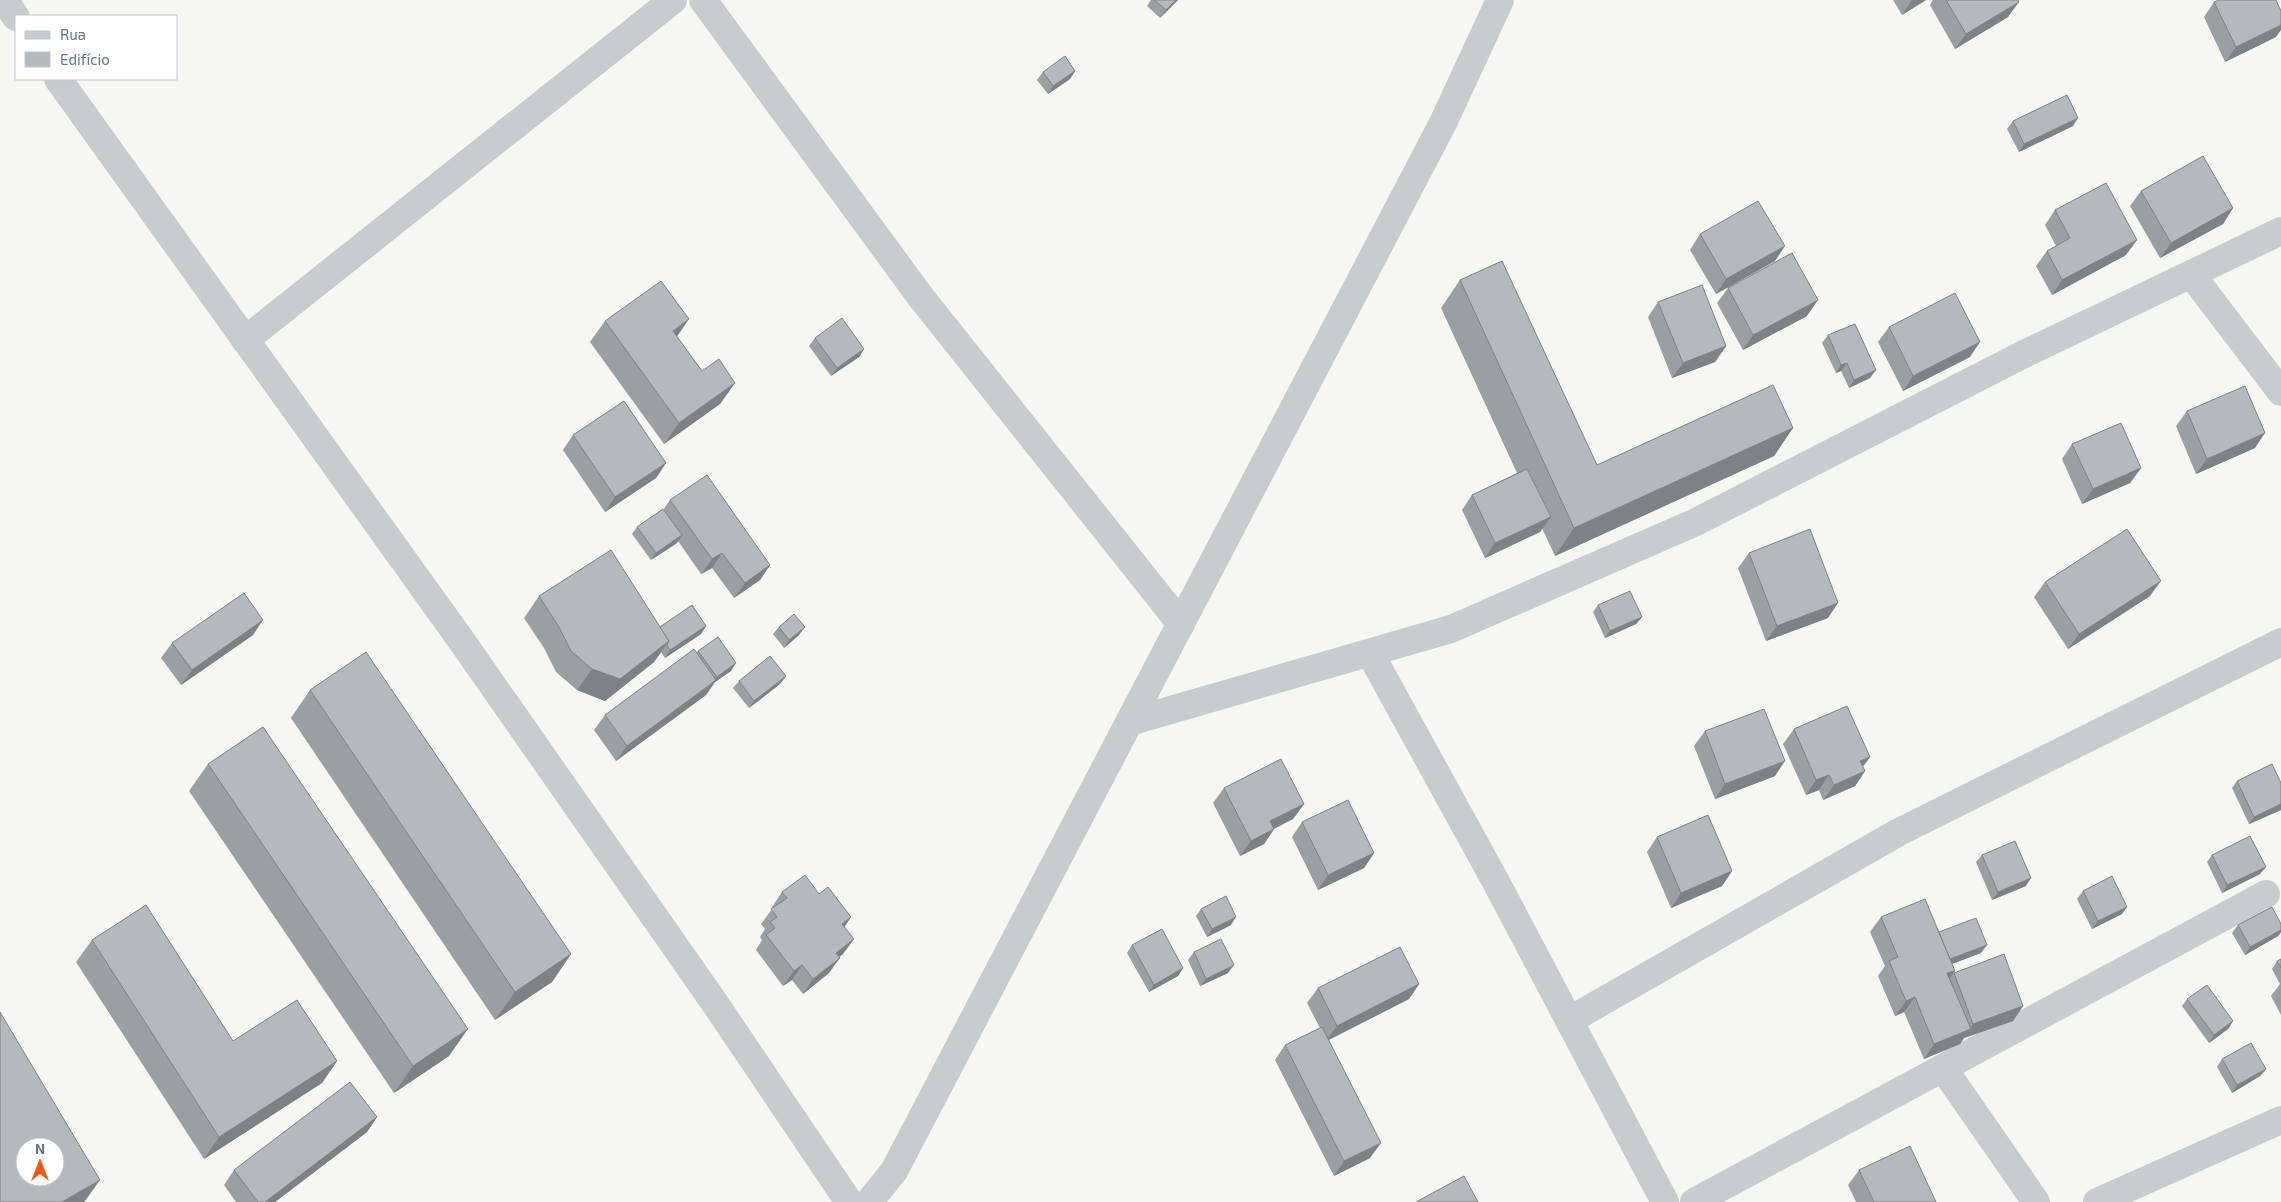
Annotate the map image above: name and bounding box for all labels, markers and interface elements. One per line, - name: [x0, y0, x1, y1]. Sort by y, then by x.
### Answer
- legend: [15, 15, 178, 80]
- text: Rua: [60, 25, 86, 43]
- text: Edifício: [60, 50, 110, 68]
- north arrow: [15, 1137, 65, 1187]
- text: N: [35, 1140, 45, 1157]

